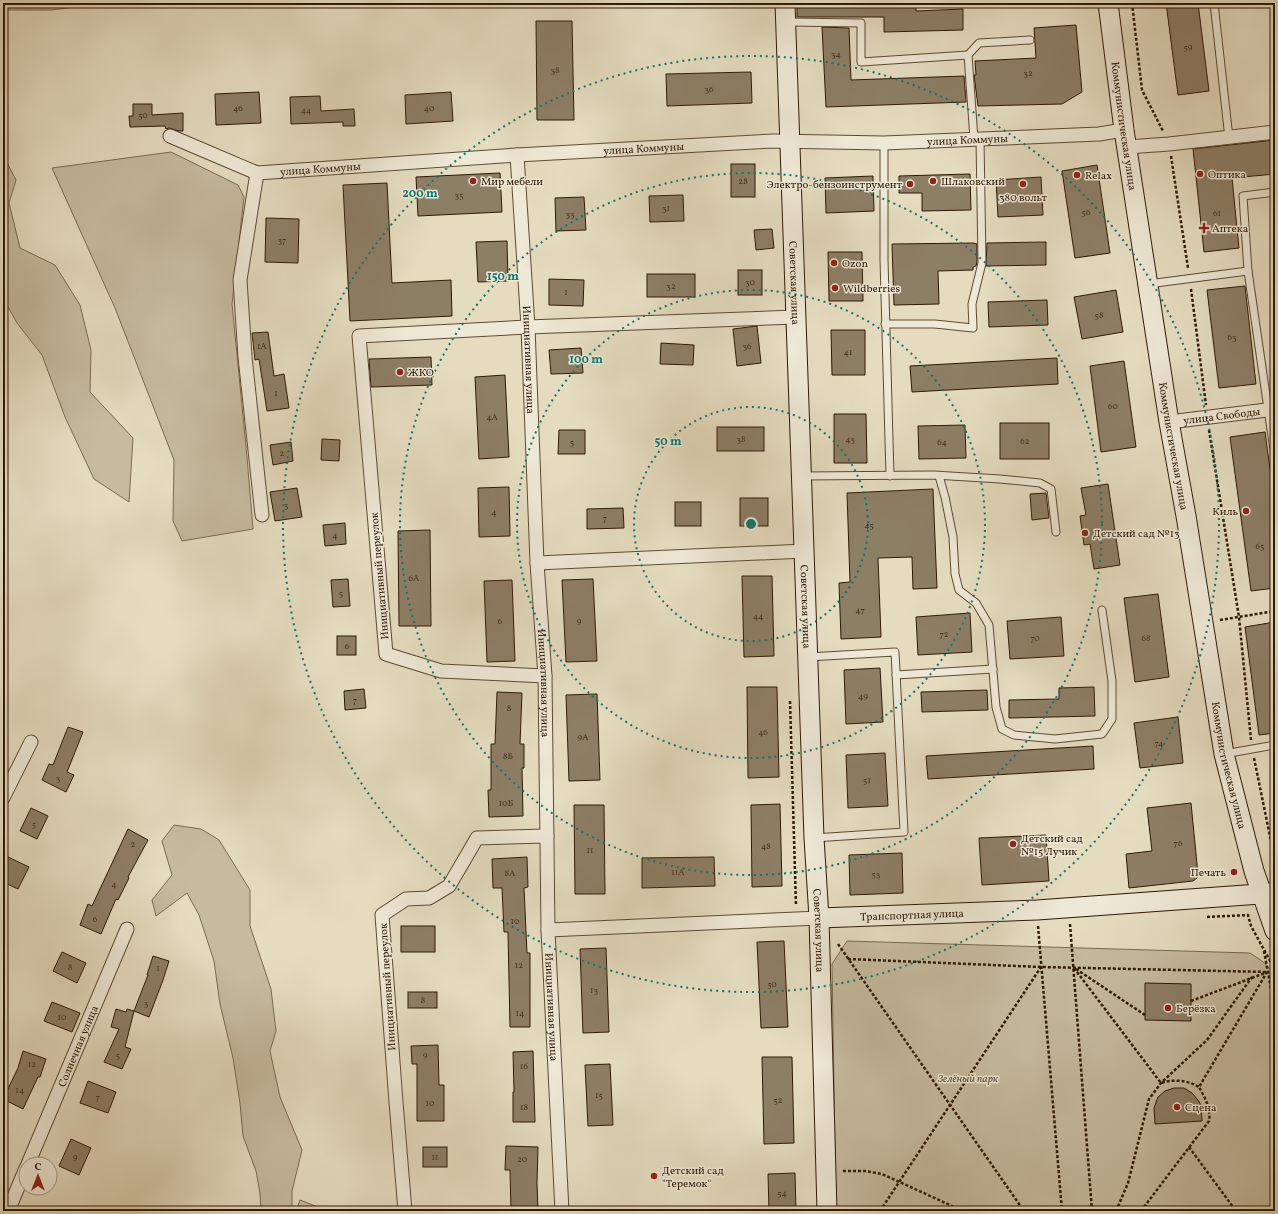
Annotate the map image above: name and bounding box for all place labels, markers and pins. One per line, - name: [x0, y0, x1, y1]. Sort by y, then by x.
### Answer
- place label: Оптика: [1208, 168, 1246, 183]
- place label: Relax: [1085, 169, 1112, 184]
- marker: Оптика: [1195, 169, 1205, 179]
- marker: Relax: [1072, 170, 1082, 180]
- place label: Мир мебели: [481, 175, 543, 190]
- place label: Шлаковский: [941, 175, 1005, 190]
- marker: Мир мебели: [468, 176, 478, 186]
- marker: Шлаковский: [928, 176, 938, 186]
- place label: Электро-бензоинструмент: [767, 178, 902, 193]
- marker: Электро-бензоинструмент: [905, 179, 915, 189]
- marker: 380 вольт: [1018, 179, 1028, 189]
- place label: 380 вольт: [999, 191, 1047, 206]
- place label: Аптека: [1212, 222, 1249, 237]
- marker: Аптека: [1199, 223, 1209, 233]
- place label: Ozon: [842, 257, 868, 272]
- marker: Ozon: [829, 258, 839, 268]
- place label: Wildberries: [843, 282, 900, 297]
- marker: Wildberries: [830, 283, 840, 293]
- place label: ЖКО: [408, 366, 434, 381]
- marker: ЖКО: [395, 367, 405, 377]
- place label: Киль: [1212, 505, 1238, 520]
- marker: Киль: [1241, 506, 1251, 516]
- centre of rings: [744, 517, 758, 531]
- place label: Детский сад №13: [1093, 527, 1180, 542]
- marker: Детский сад №13: [1080, 528, 1090, 538]
- place label: Детский сад №15 Лучик: [1021, 832, 1083, 860]
- marker: Детский сад №15 Лучик: [1008, 839, 1018, 849]
- place label: Печать: [1191, 866, 1226, 881]
- marker: Печать: [1229, 867, 1239, 877]
- place label: Берёзка: [1176, 1002, 1216, 1017]
- marker: Берёзка: [1163, 1003, 1173, 1013]
- place label: Сцена: [1185, 1101, 1217, 1116]
- marker: Сцена: [1172, 1102, 1182, 1112]
- place label: Детский сад "Теремок": [662, 1164, 724, 1192]
- marker: Детский сад "Теремок": [649, 1171, 659, 1181]

